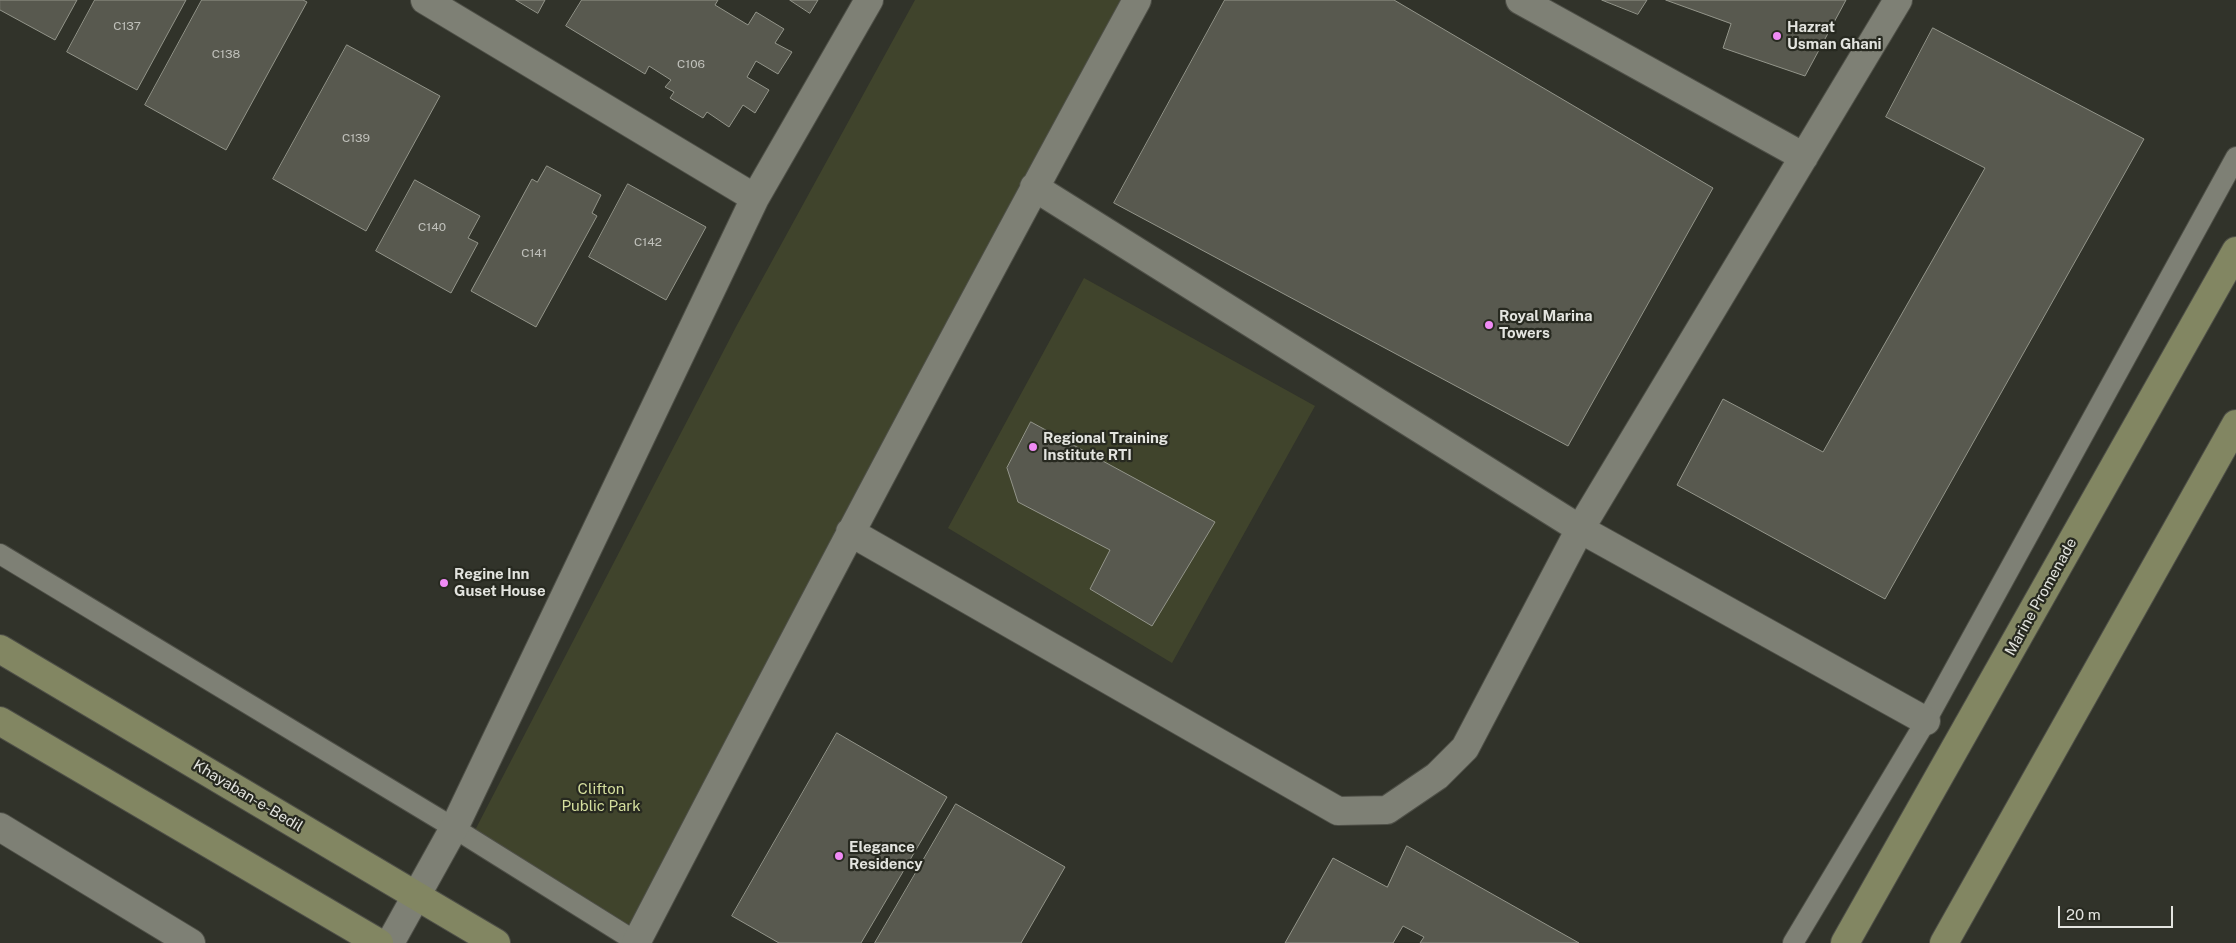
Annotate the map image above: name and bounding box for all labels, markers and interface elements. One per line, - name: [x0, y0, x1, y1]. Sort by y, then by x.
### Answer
- place label: Hazrat Usman Ghani: [1787, 18, 1882, 53]
- house number: C137: [113, 19, 141, 33]
- marker: Hazrat Usman Ghani: [1771, 30, 1783, 42]
- house number: C138: [212, 47, 240, 61]
- house number: C106: [677, 57, 705, 71]
- house number: C139: [342, 131, 370, 145]
- house number: C140: [418, 220, 446, 234]
- house number: C142: [634, 235, 662, 249]
- house number: C141: [521, 246, 547, 260]
- place label: Royal Marina Towers: [1499, 307, 1592, 342]
- marker: Royal Marina Towers: [1483, 319, 1495, 331]
- place label: Regional Training Institute RTI: [1043, 429, 1168, 464]
- marker: Regional Training Institute RTI: [1027, 441, 1039, 453]
- street label: Marine Promenade: [2001, 535, 2081, 659]
- place label: Regine Inn Guset House: [454, 565, 546, 600]
- marker: Regine Inn Guset House: [438, 577, 450, 589]
- street label: Khayaban-e-Bedil: [190, 756, 306, 836]
- park label: Clifton Public Park: [561, 780, 641, 815]
- place label: Elegance Residency: [849, 838, 923, 873]
- marker: Elegance Residency: [833, 850, 845, 862]
- scale bar: [2061, 896, 2176, 928]
- text: 20 m: [2066, 906, 2101, 923]

